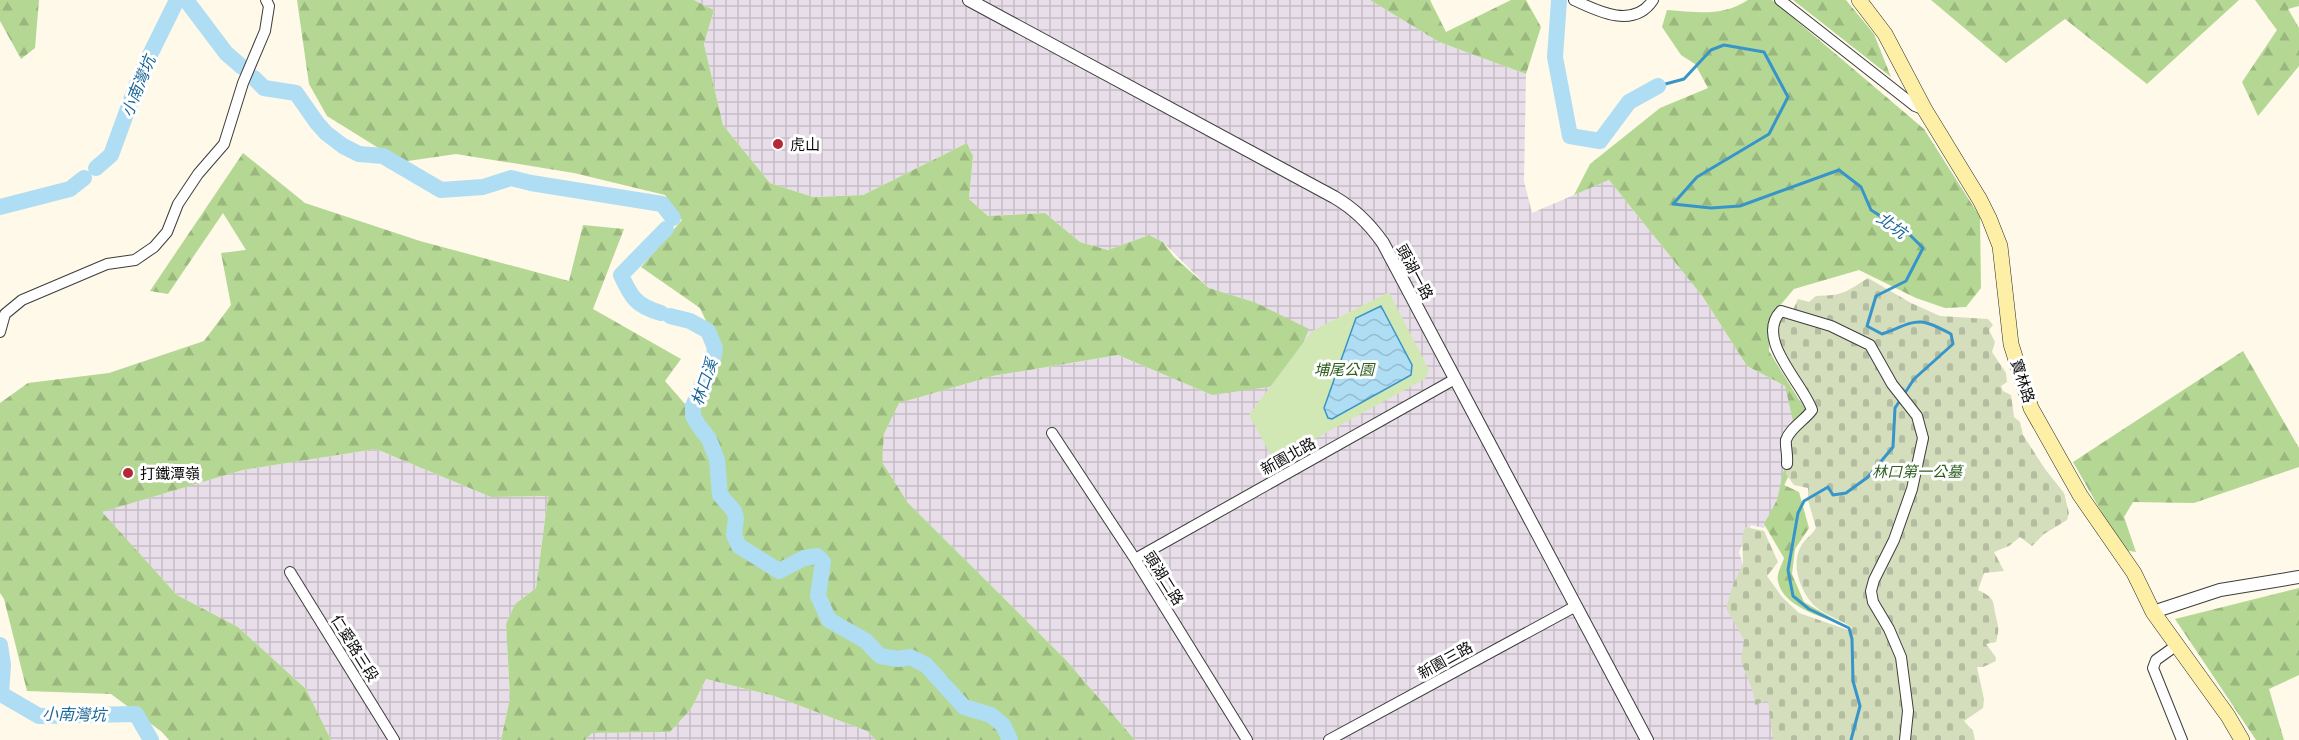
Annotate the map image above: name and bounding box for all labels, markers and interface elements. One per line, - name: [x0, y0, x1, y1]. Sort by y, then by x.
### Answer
- water label: 小南灣坑: [117, 51, 160, 119]
- place label: 虎山: [790, 135, 820, 154]
- marker: 虎山: [771, 137, 785, 151]
- water label: 北坑: [1873, 208, 1912, 244]
- street label: 頭湖一路: [1393, 241, 1437, 303]
- water label: 林口溪: [687, 354, 722, 408]
- street label: 寶林路: [2007, 357, 2039, 405]
- park label: 埔尾公園: [1314, 360, 1376, 379]
- street label: 新園北路: [1257, 433, 1319, 479]
- park label: 林口第一公墓: [1872, 462, 1965, 481]
- place label: 打鐵潭嶺: [140, 464, 200, 483]
- marker: 打鐵潭嶺: [121, 466, 135, 480]
- street label: 頭湖二路: [1140, 548, 1188, 608]
- street label: 仁愛路三段: [327, 611, 383, 685]
- street label: 新園三路: [1414, 637, 1476, 683]
- water label: 小南灣坑: [42, 703, 108, 725]

